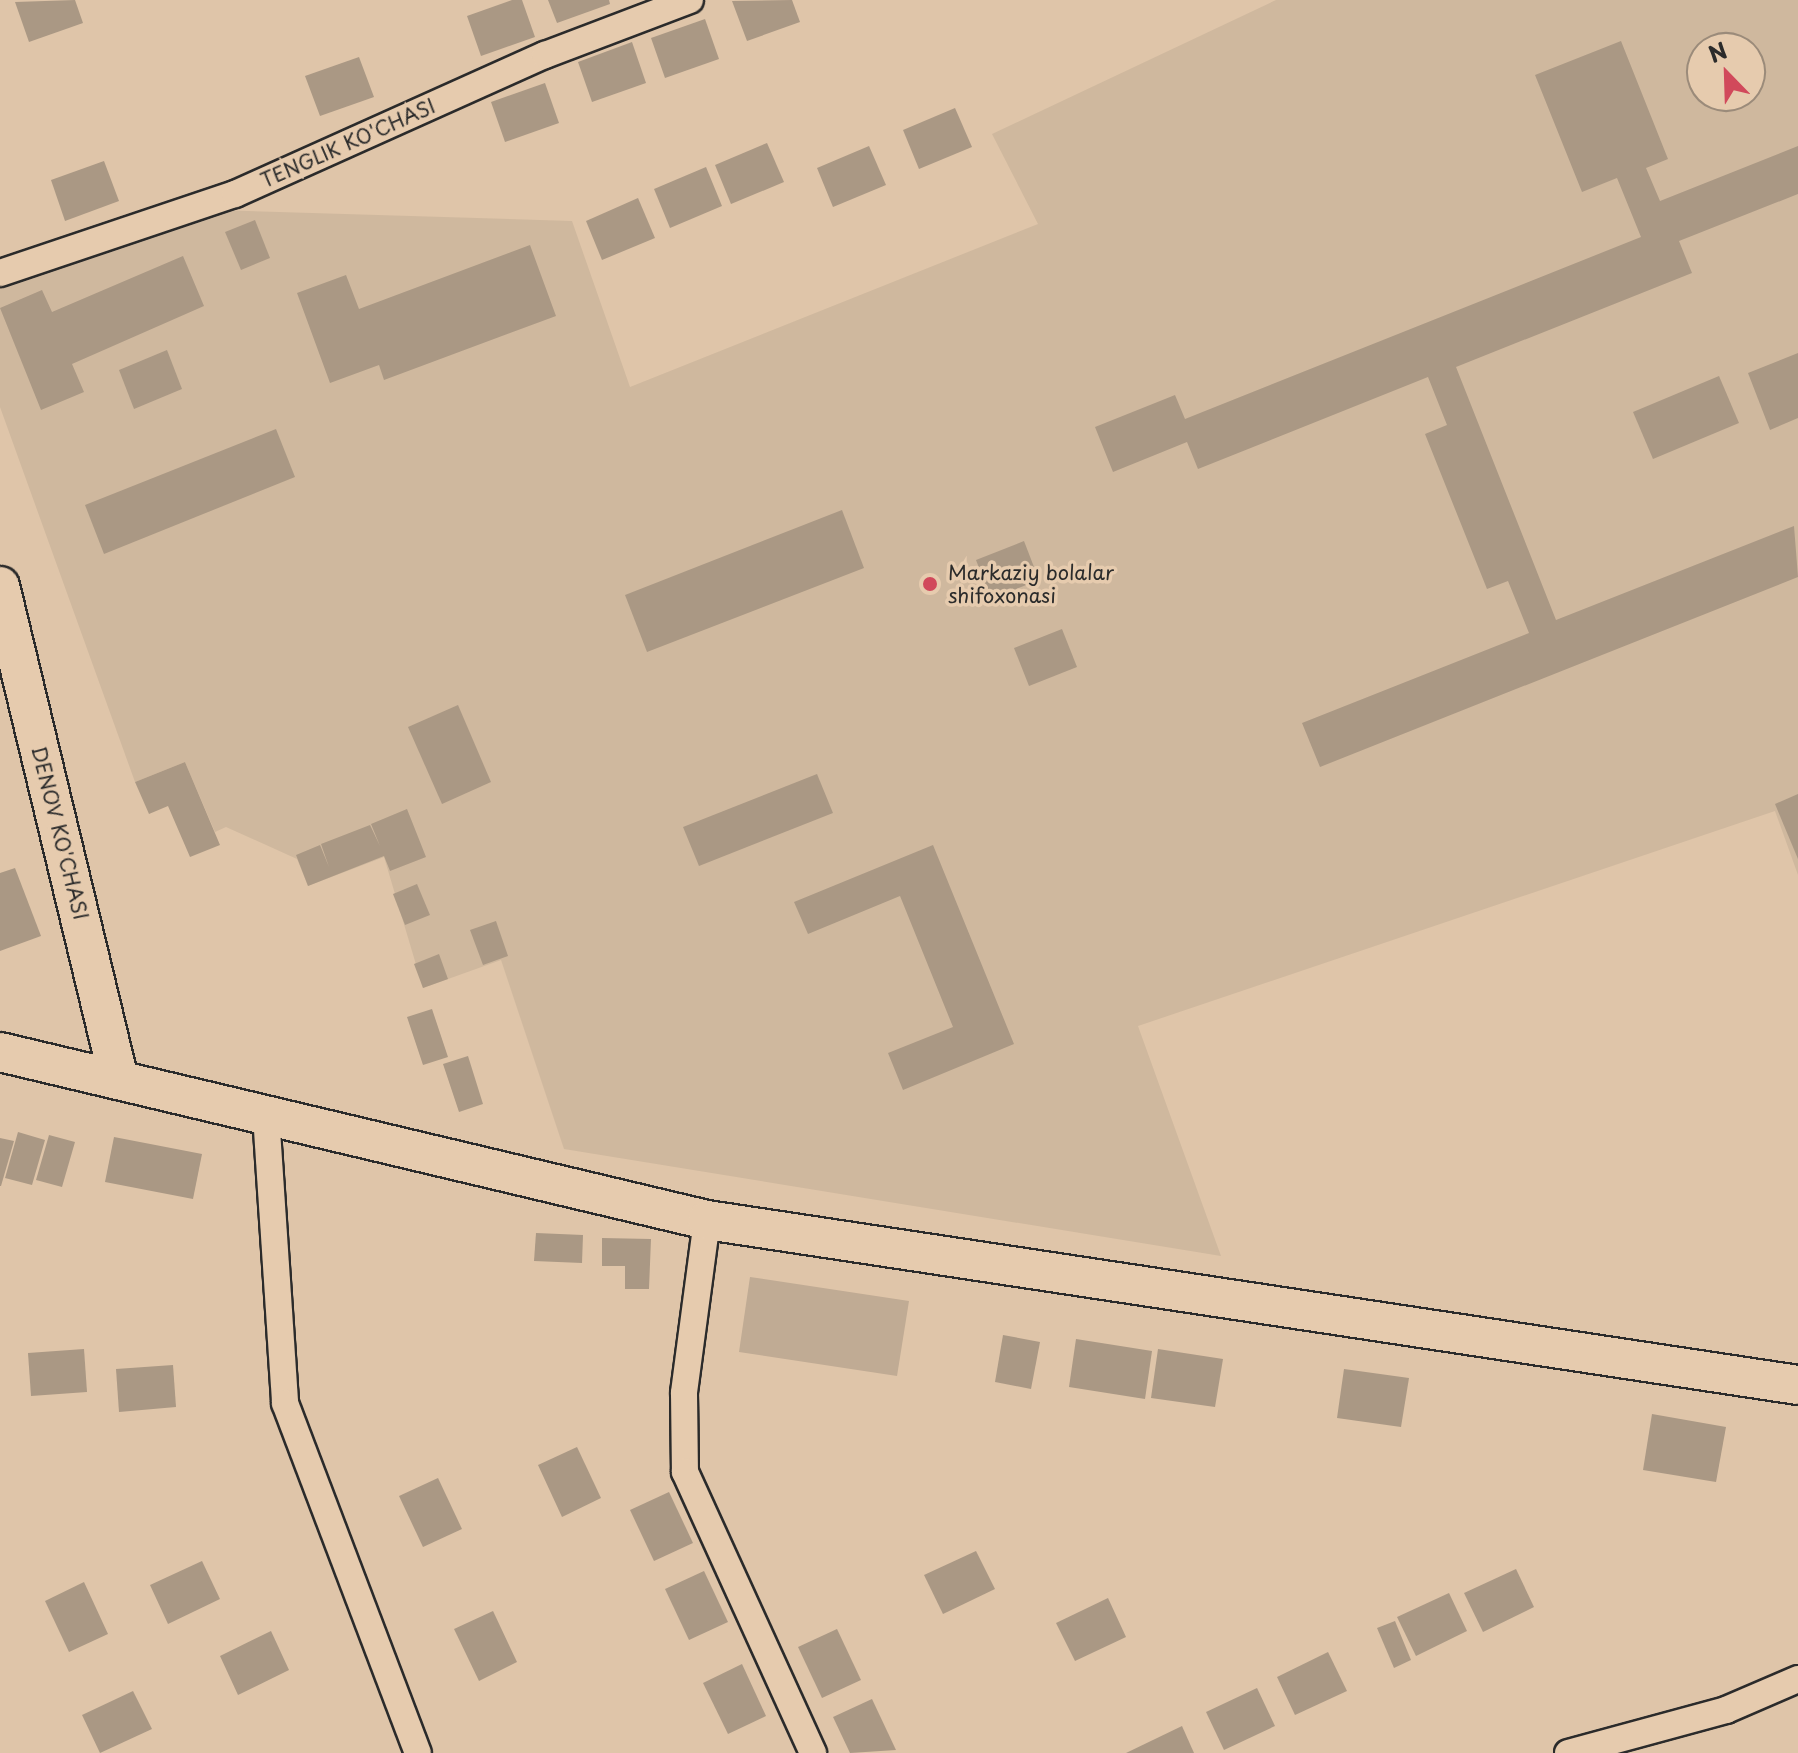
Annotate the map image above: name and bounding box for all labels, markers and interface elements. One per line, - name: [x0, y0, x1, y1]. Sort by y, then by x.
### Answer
- north arrow: [1686, 32, 1766, 112]
- text: N: [1703, 33, 1732, 70]
- street label: TENGLIK KO'CHASI: [255, 93, 441, 193]
- place label: Markaziy bolalar shifoxonasi: [948, 560, 1113, 607]
- marker: Markaziy bolalar shifoxonasi: [919, 573, 941, 595]
- street label: DENOV KO'CHASI: [27, 743, 93, 923]

